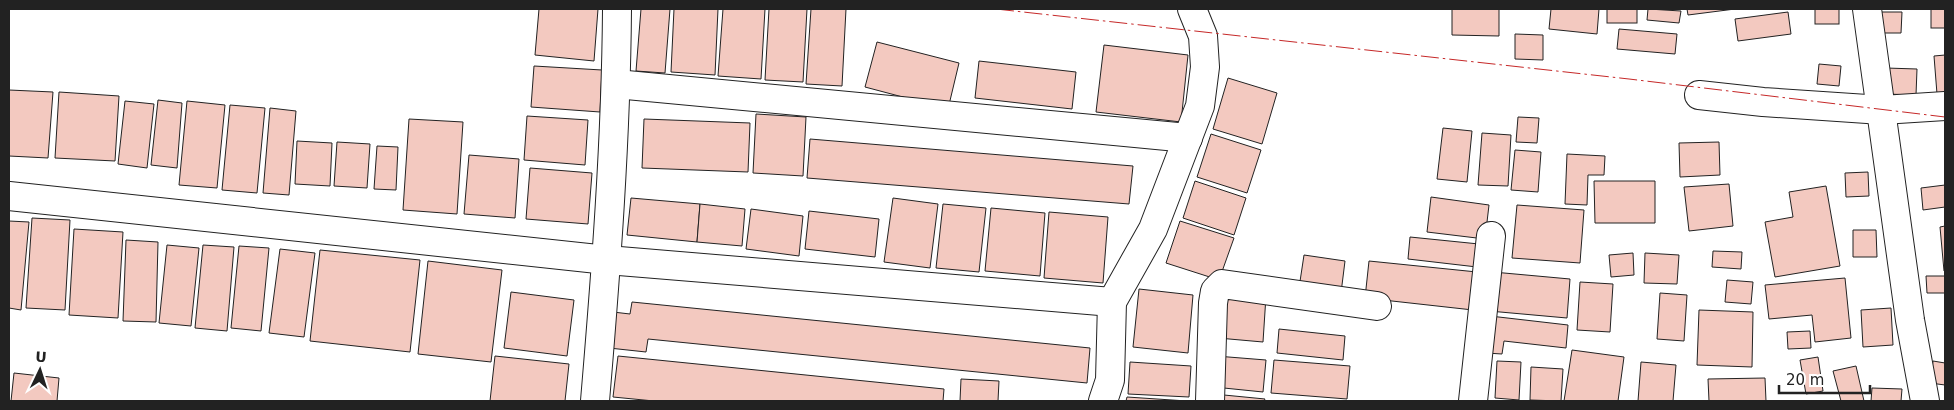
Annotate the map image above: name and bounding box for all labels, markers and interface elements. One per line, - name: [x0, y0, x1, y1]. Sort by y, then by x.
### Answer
- north arrow: [15, 345, 65, 395]
- text: U: [35, 349, 47, 365]
- scale bar: [1779, 362, 1870, 394]
- text: 20 m: [1786, 371, 1824, 389]

